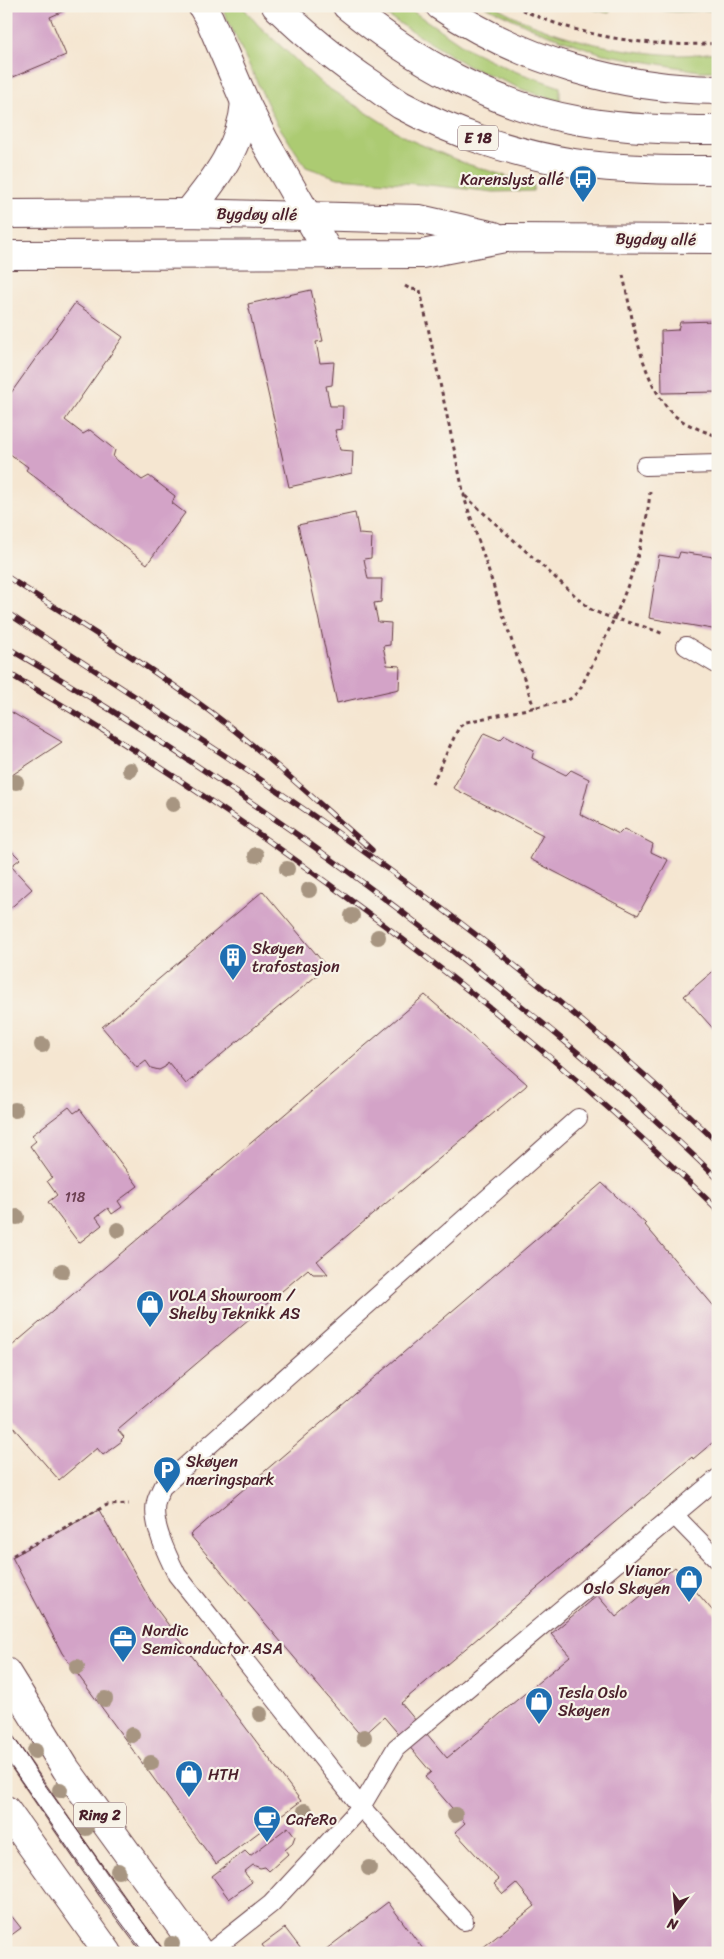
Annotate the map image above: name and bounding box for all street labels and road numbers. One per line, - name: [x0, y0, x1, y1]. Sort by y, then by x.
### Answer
- road number: E 18: [458, 126, 498, 150]
- street label: Bygdøy allé: [216, 199, 298, 229]
- street label: Bygdøy allé: [615, 224, 697, 254]
- road number: Ring 2: [74, 1802, 126, 1828]

